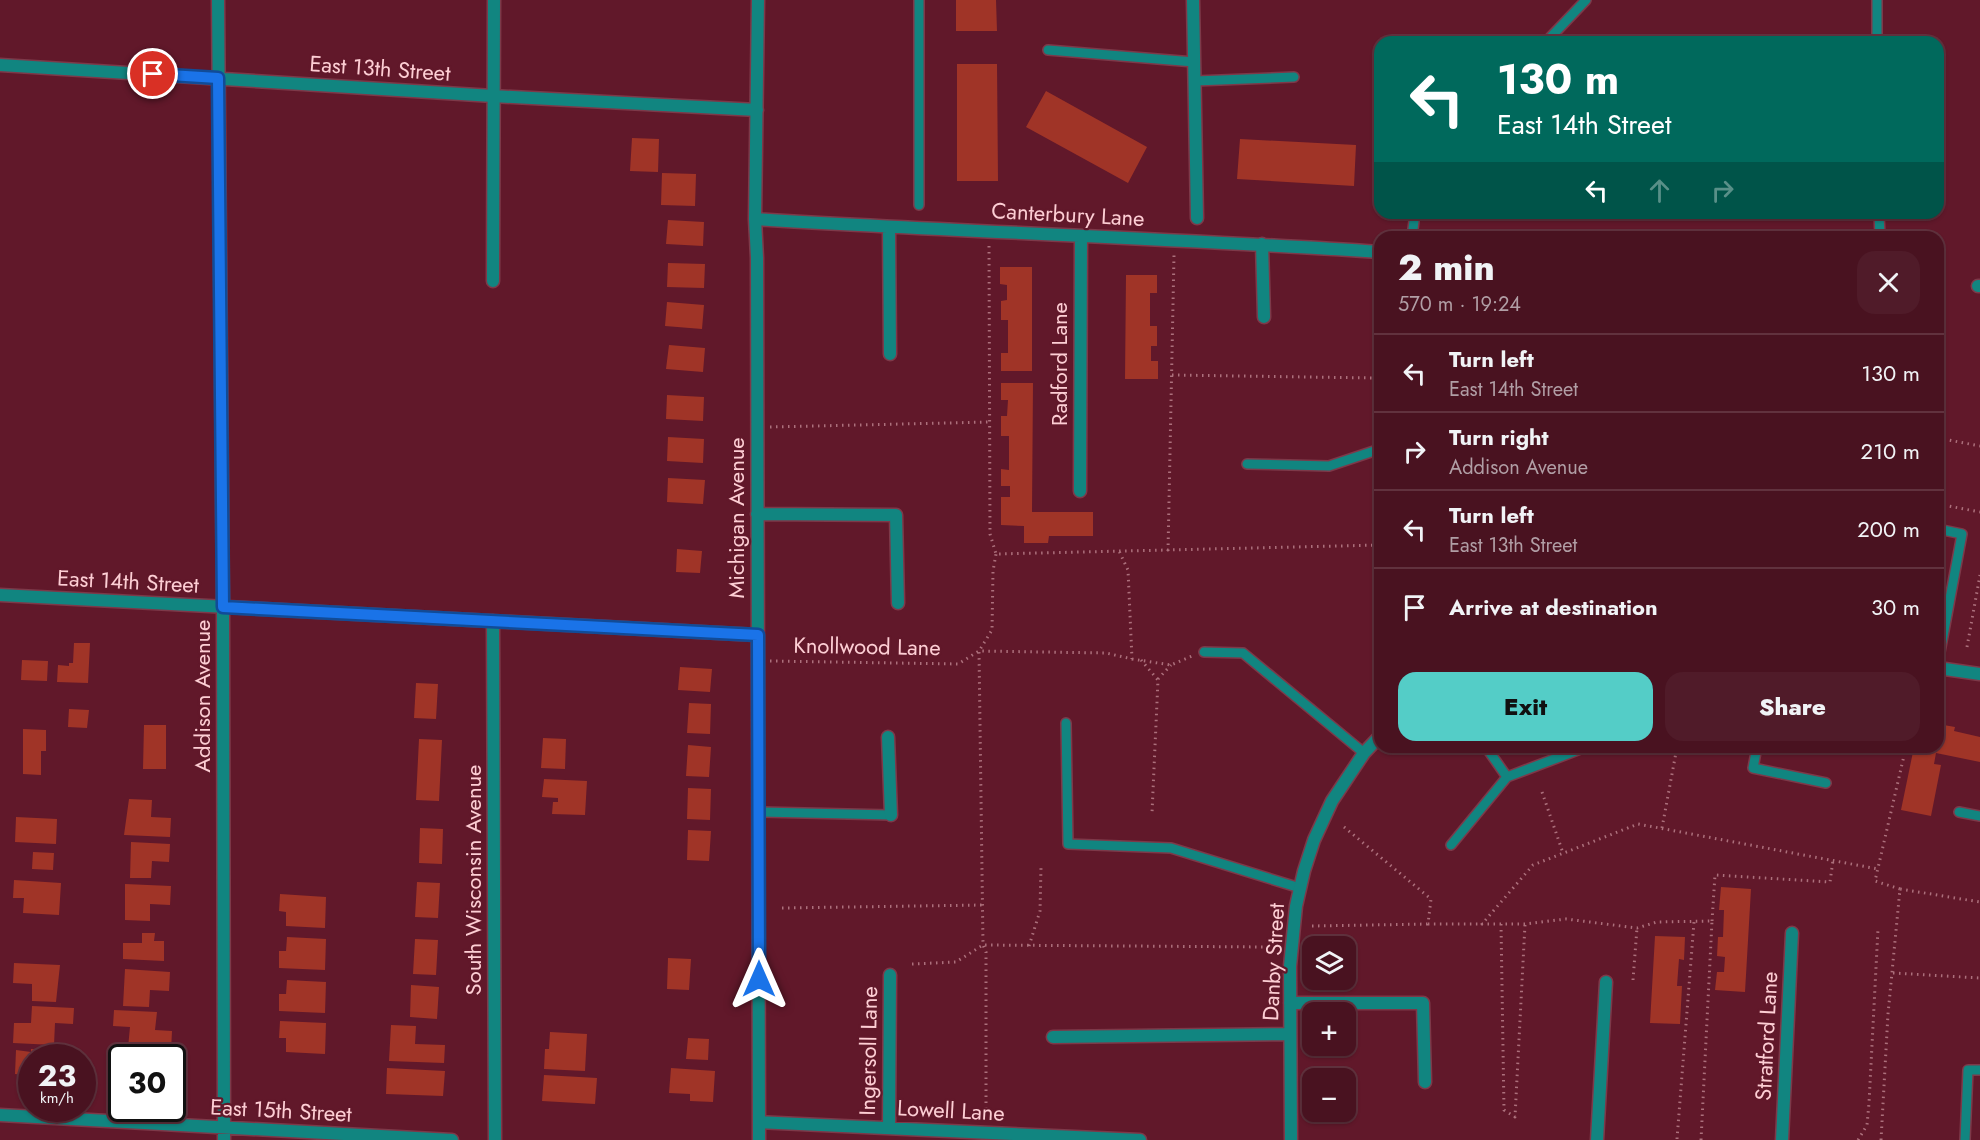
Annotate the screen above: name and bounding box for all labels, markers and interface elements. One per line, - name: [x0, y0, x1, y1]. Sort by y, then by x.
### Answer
- street label: East 13th Street: [308, 47, 452, 89]
- pin: [127, 48, 178, 99]
- text: 130 m: [1497, 49, 1619, 110]
- icon: arrive: [136, 57, 169, 90]
- icon: left: [1398, 60, 1476, 138]
- text: East 14th Street: [1497, 105, 1671, 144]
- icon: left: [1580, 174, 1613, 207]
- icon: ahead: [1643, 174, 1676, 207]
- icon: right: [1706, 174, 1739, 207]
- street label: Canterbury Lane: [991, 194, 1145, 234]
- text: 2 min: [1398, 241, 1495, 293]
- button: close: [1857, 251, 1920, 314]
- text: 570 m · 19:24: [1398, 290, 1521, 319]
- street label: Radford Lane: [1043, 302, 1075, 426]
- text: Turn left: [1449, 343, 1534, 375]
- icon: left: [1398, 357, 1431, 390]
- text: 130 m: [1861, 357, 1920, 389]
- text: East 14th Street: [1449, 375, 1578, 404]
- text: Turn right: [1449, 421, 1549, 453]
- icon: right: [1398, 435, 1431, 468]
- text: 210 m: [1861, 435, 1920, 467]
- street label: Michigan Avenue: [720, 437, 752, 599]
- text: Addison Avenue: [1449, 453, 1588, 482]
- text: Turn left: [1449, 499, 1534, 531]
- icon: left: [1398, 513, 1431, 546]
- text: 200 m: [1857, 513, 1920, 545]
- text: East 13th Street: [1449, 531, 1577, 560]
- street label: East 14th Street: [56, 561, 200, 601]
- icon: arrive: [1398, 591, 1431, 624]
- text: Arrive at destination: [1449, 591, 1658, 623]
- text: 30 m: [1871, 591, 1920, 623]
- street label: Addison Avenue: [186, 620, 218, 772]
- street label: Knollwood Lane: [793, 629, 941, 663]
- button: Exit: [1398, 672, 1653, 741]
- button: Share: [1665, 672, 1920, 741]
- street label: South Wisconsin Avenue: [457, 765, 489, 995]
- street label: Danby Street: [1254, 901, 1292, 1022]
- map controls: [1302, 936, 1356, 1122]
- button: layers: [1302, 936, 1356, 990]
- position arrow: [727, 947, 791, 1011]
- street label: Stratford Lane: [1747, 971, 1785, 1101]
- street label: Ingersoll Lane: [851, 986, 885, 1116]
- button: +: [1302, 1002, 1356, 1056]
- speed limit sign: 30: [108, 1044, 186, 1122]
- text: 23: [38, 1054, 76, 1097]
- button: −: [1302, 1068, 1356, 1122]
- text: km/h: [40, 1087, 74, 1109]
- street label: East 15th Street: [209, 1090, 353, 1130]
- street label: Lowell Lane: [896, 1091, 1006, 1129]

